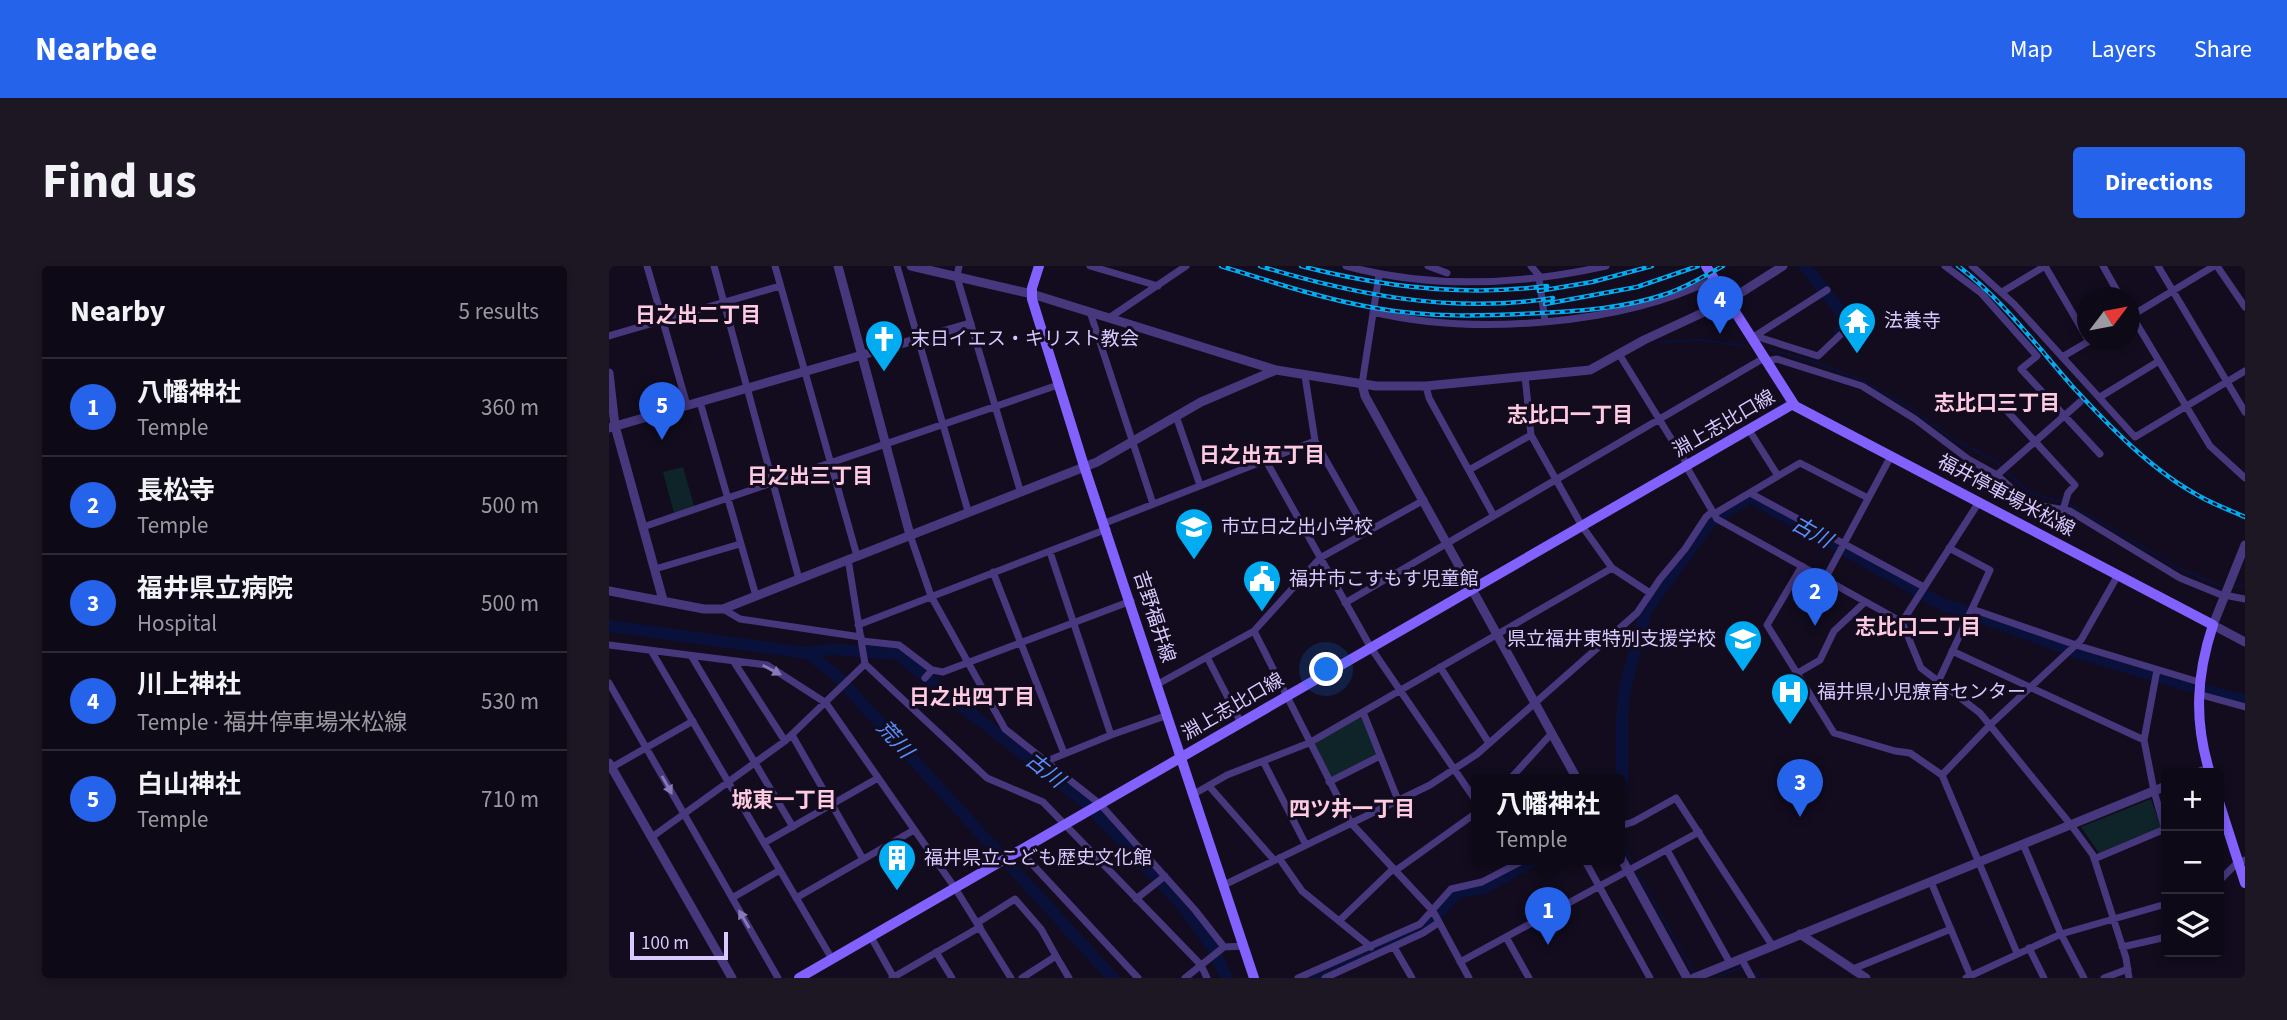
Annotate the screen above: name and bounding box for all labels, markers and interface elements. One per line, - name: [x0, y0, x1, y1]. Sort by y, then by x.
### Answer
- text: Nearbee: [35, 26, 157, 73]
- text: Map: [2010, 32, 2053, 67]
- text: Layers: [2091, 32, 2156, 67]
- text: Share: [2194, 32, 2252, 67]
- text: Find us: [42, 147, 197, 217]
- button: Directions: [2073, 147, 2245, 218]
- pin: 4: [1697, 276, 1743, 334]
- north arrow: [2077, 287, 2140, 350]
- text: Nearby: [70, 290, 165, 333]
- text: 5 results: [459, 295, 539, 328]
- district label: 日之出二丁目: [635, 300, 761, 330]
- temple icon: 法養寺: [1836, 300, 1878, 355]
- place label: 法養寺: [1884, 308, 1941, 335]
- church icon: 末日イエス・キリスト教会: [863, 318, 905, 373]
- place label: 末日イエス・キリスト教会: [911, 326, 1139, 353]
- text: 八幡神社: [137, 374, 241, 411]
- pin: 5: [639, 382, 685, 440]
- street label: 淵上志比口線: [1668, 384, 1780, 464]
- district label: 志比口三丁目: [1934, 388, 2060, 418]
- text: 1: [87, 391, 99, 424]
- text: 360 m: [481, 391, 539, 424]
- district label: 志比口一丁目: [1507, 400, 1633, 430]
- text: Temple: [137, 411, 208, 444]
- district label: 日之出五丁目: [1199, 440, 1325, 470]
- street label: 福井停車場米松線: [1933, 448, 2079, 544]
- district label: 日之出三丁目: [747, 461, 873, 491]
- text: 長松寺: [137, 472, 215, 509]
- text: 2: [87, 489, 99, 522]
- text: 500 m: [481, 489, 539, 522]
- school or university icon: 市立日之出小学校: [1173, 506, 1215, 561]
- text: Temple: [137, 509, 208, 542]
- water label: 古川: [1786, 509, 1839, 556]
- place label: 市立日之出小学校: [1221, 514, 1373, 541]
- public building icon: 福井市こすもす児童館: [1241, 558, 1283, 613]
- place label: 福井市こすもす児童館: [1289, 566, 1479, 593]
- street label: 吉野福井線: [1126, 568, 1182, 666]
- pin: 2: [1792, 568, 1838, 626]
- text: 福井県立病院: [137, 570, 293, 607]
- text: 3: [87, 587, 99, 620]
- text: 500 m: [481, 587, 539, 620]
- text: Hospital: [137, 607, 217, 640]
- district label: 志比口二丁目: [1855, 612, 1981, 642]
- school or university icon: 県立福井東特別支援学校: [1722, 618, 1764, 673]
- place label: 県立福井東特別支援学校: [1507, 626, 1716, 653]
- your location: [1309, 652, 1343, 686]
- one-way arrow: [763, 664, 783, 676]
- text: 川上神社: [137, 666, 241, 703]
- street label: 淵上志比口線: [1177, 667, 1289, 747]
- hospital icon: 福井県小児療育センター: [1769, 671, 1811, 726]
- place label: 福井県小児療育センター: [1817, 679, 2026, 706]
- district label: 日之出四丁目: [909, 682, 1035, 712]
- text: 4: [87, 685, 99, 718]
- text: 530 m: [481, 685, 539, 718]
- text: Temple · 福井停車場米松線: [137, 706, 407, 739]
- water label: 荒川: [870, 713, 922, 766]
- water label: 古川: [1019, 745, 1072, 796]
- pin: 3: [1777, 759, 1823, 817]
- text: 白山神社: [137, 766, 241, 803]
- map controls: [2161, 768, 2224, 957]
- button: +: [2161, 768, 2224, 831]
- popup: [1471, 774, 1625, 865]
- one-way arrow: [661, 776, 673, 795]
- text: 5: [87, 783, 99, 816]
- text: 710 m: [481, 783, 539, 816]
- district label: 城東一丁目: [732, 785, 837, 815]
- text: 八幡神社: [1496, 786, 1600, 823]
- district label: 四ツ井一丁目: [1289, 794, 1415, 824]
- text: Temple: [137, 803, 208, 836]
- text: Temple: [1496, 823, 1567, 856]
- button: −: [2161, 831, 2224, 894]
- building icon: 福井県立こども歴史文化館: [876, 837, 918, 892]
- place label: 福井県立こども歴史文化館: [924, 845, 1152, 872]
- pin: 1: [1525, 887, 1571, 945]
- button: layers: [2161, 894, 2224, 957]
- one-way arrow: [738, 909, 750, 928]
- scale bar: [630, 929, 728, 961]
- text: 100 m: [641, 930, 689, 957]

